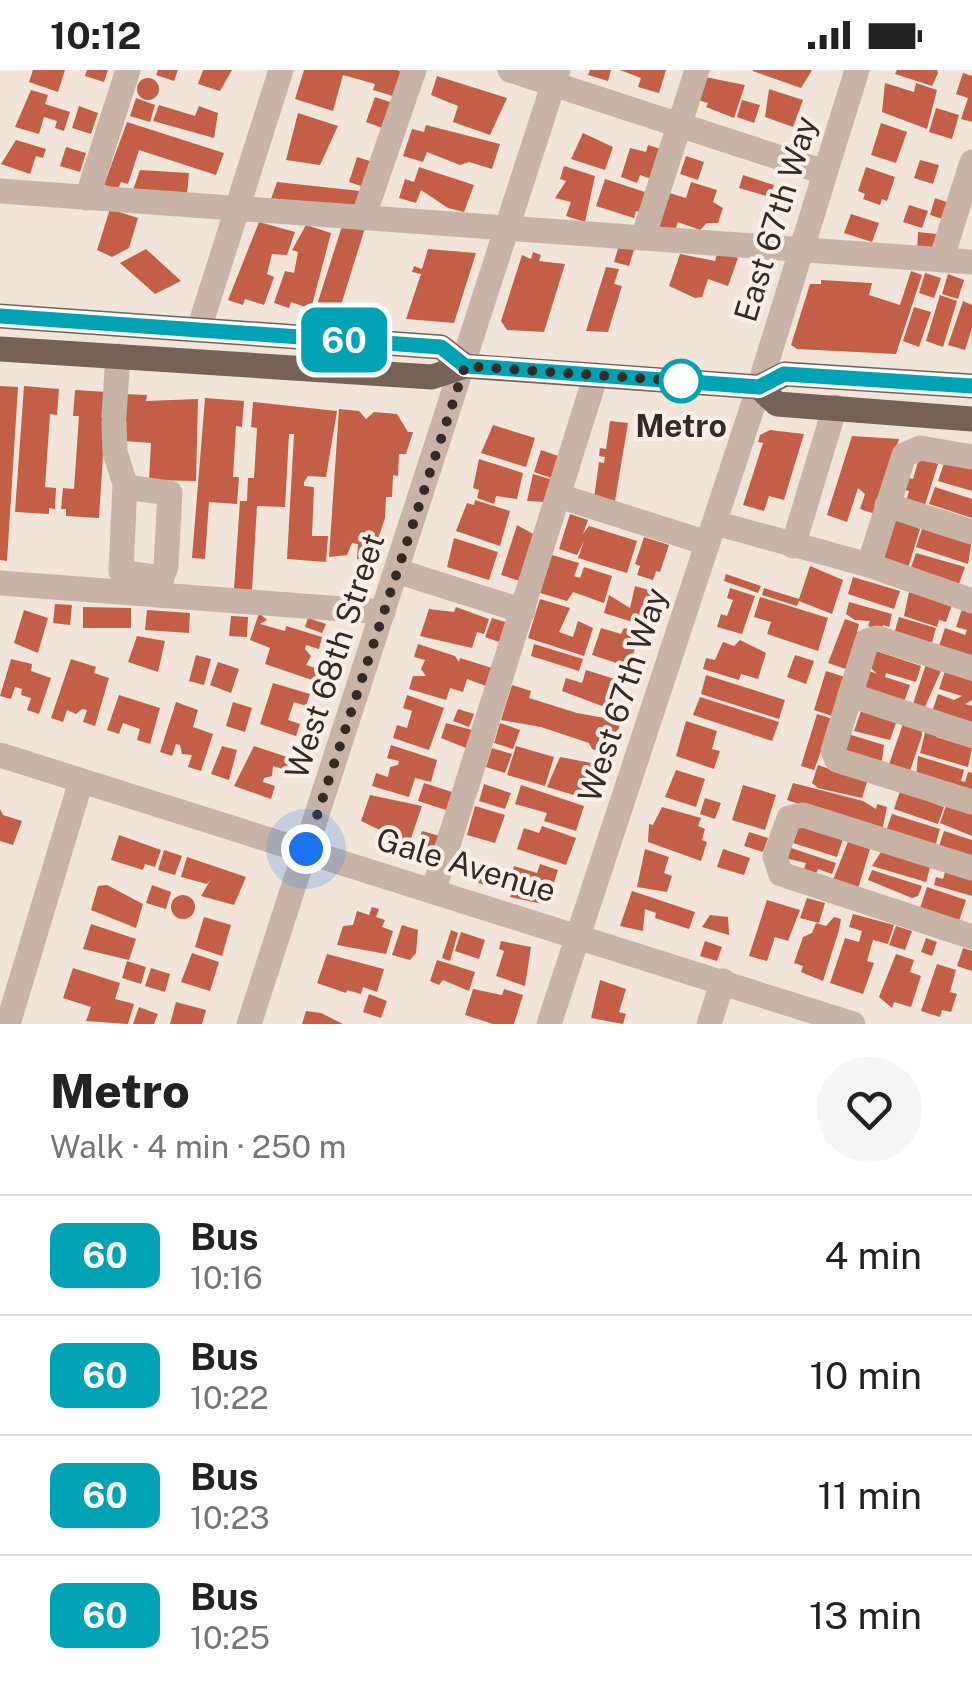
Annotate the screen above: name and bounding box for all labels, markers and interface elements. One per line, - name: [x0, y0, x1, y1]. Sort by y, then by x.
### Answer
- text: 10:12: [50, 13, 141, 58]
- street label: East 67th Way: [727, 112, 824, 326]
- line badge: 60: [299, 308, 389, 372]
- text: 60: [321, 320, 367, 361]
- marker: Metro: [660, 360, 702, 402]
- place label: Metro: [635, 407, 727, 444]
- street label: West 68th Street: [277, 529, 392, 783]
- street label: West 67th Way: [570, 583, 675, 807]
- street label: Gale Avenue: [372, 820, 560, 909]
- your location: [281, 824, 331, 874]
- button: heart: [817, 1057, 922, 1162]
- text: Metro: [50, 1062, 190, 1119]
- text: Walk · 4 min · 250 m: [50, 1128, 346, 1165]
- text: Bus: [190, 1214, 259, 1259]
- text: 4 min: [824, 1233, 922, 1278]
- text: 60: [82, 1235, 128, 1276]
- text: 10:16: [190, 1259, 263, 1296]
- text: Bus: [190, 1334, 259, 1379]
- text: 10 min: [810, 1353, 922, 1398]
- text: 60: [82, 1355, 128, 1396]
- text: 10:22: [190, 1379, 269, 1416]
- text: Bus: [190, 1454, 259, 1499]
- text: 11 min: [817, 1473, 922, 1518]
- text: 60: [82, 1475, 128, 1516]
- text: 10:23: [190, 1499, 270, 1536]
- text: Bus: [190, 1574, 259, 1619]
- text: 13 min: [809, 1593, 922, 1638]
- text: 60: [82, 1595, 128, 1636]
- text: 10:25: [190, 1619, 270, 1656]

